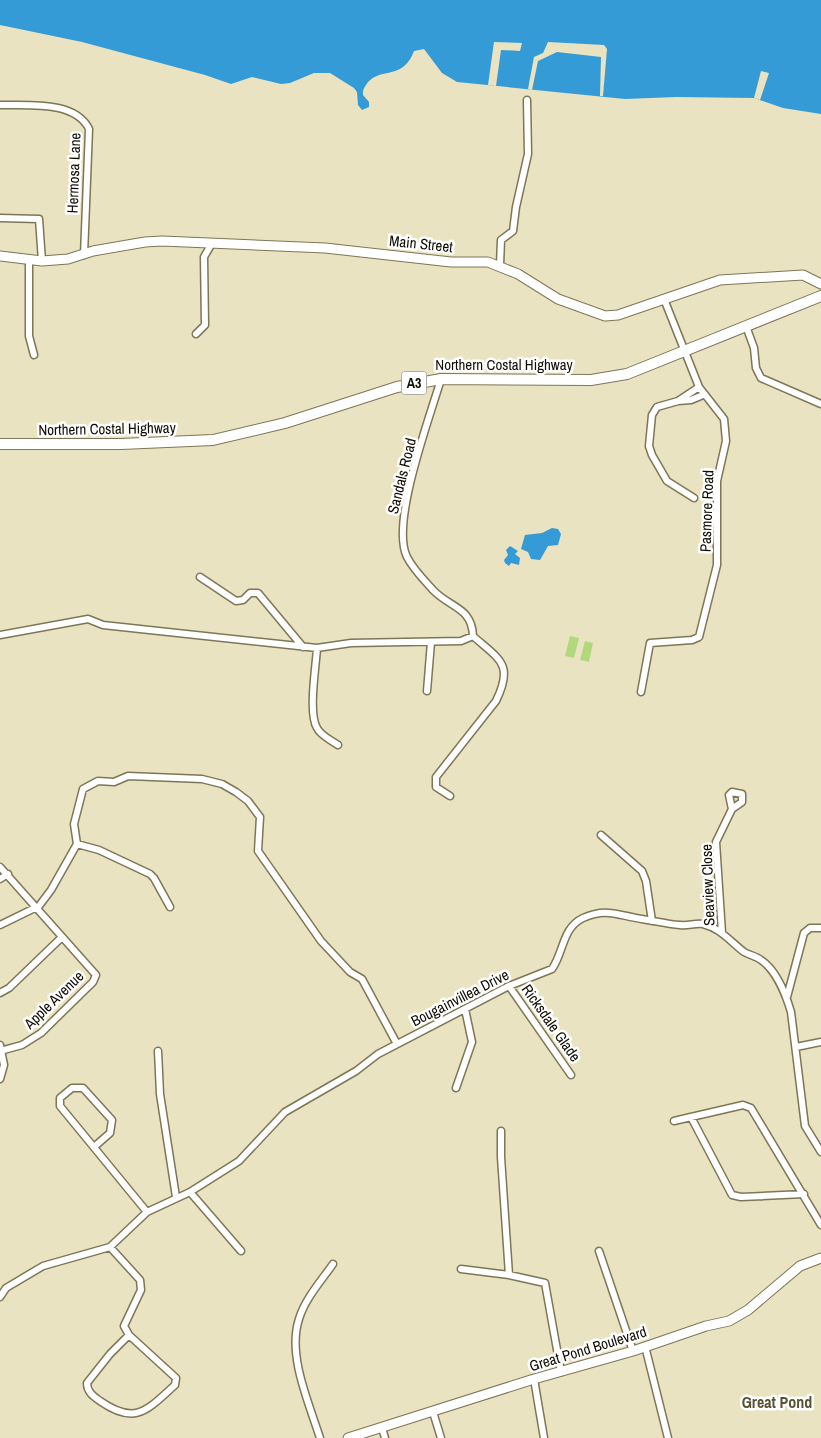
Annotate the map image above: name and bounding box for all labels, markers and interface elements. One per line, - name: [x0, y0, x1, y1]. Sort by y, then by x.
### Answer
- street label: Hermosa Lane: [62, 132, 85, 214]
- street label: Main Street: [388, 230, 454, 257]
- street label: Northern Costal Highway: [435, 354, 574, 375]
- road number: A3: [402, 372, 426, 394]
- street label: Northern Costal Highway: [38, 417, 177, 440]
- street label: Sandals Road: [382, 436, 421, 516]
- street label: Pasmore Road: [695, 470, 718, 552]
- street label: Seaview Close: [696, 844, 719, 926]
- street label: Bougainvillea Drive: [407, 964, 513, 1031]
- street label: Apple Avenue: [18, 966, 88, 1034]
- street label: Ricksdale Glade: [517, 980, 586, 1066]
- street label: Great Pond Boulevard: [527, 1321, 649, 1376]
- district label: Great Pond: [742, 1391, 812, 1413]

